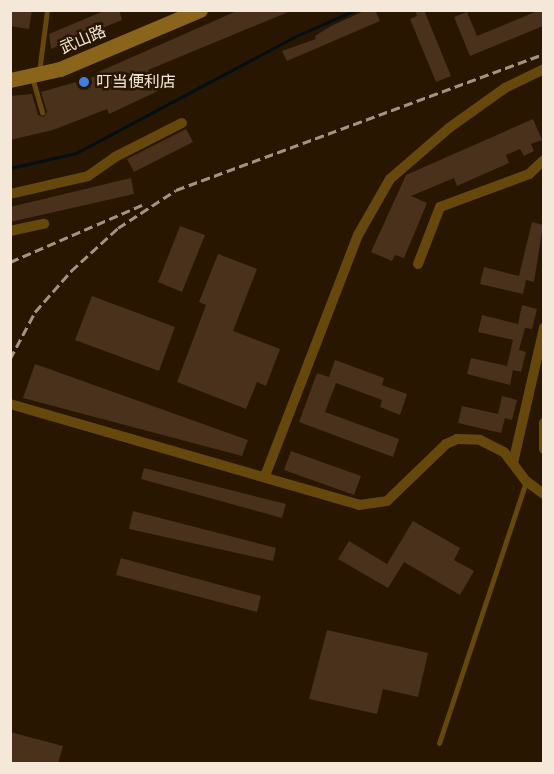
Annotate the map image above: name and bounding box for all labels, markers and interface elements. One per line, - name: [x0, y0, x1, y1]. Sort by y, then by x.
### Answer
- street label: 武山路: [57, 22, 109, 58]
- place label: 叮当便利店: [96, 72, 176, 92]
- marker: 叮当便利店: [77, 75, 91, 89]

